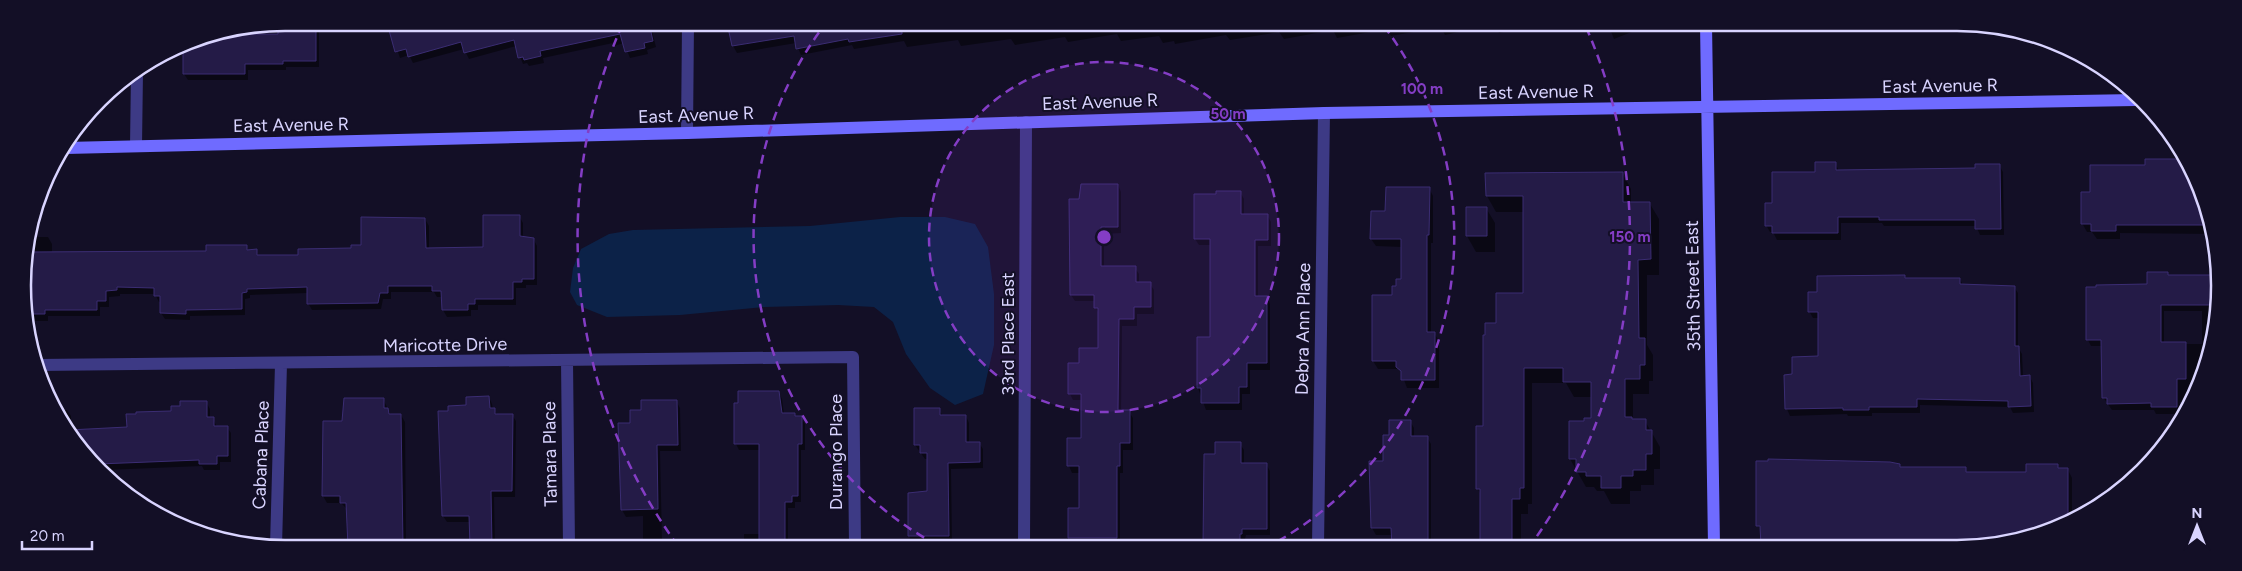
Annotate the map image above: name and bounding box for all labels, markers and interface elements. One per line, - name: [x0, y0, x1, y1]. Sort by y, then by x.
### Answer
- street label: East Avenue R: [1882, 74, 1998, 98]
- text: 100 m: [1401, 80, 1443, 98]
- street label: East Avenue R: [1478, 80, 1594, 104]
- street label: East Avenue R: [1042, 89, 1158, 115]
- street label: East Avenue R: [638, 102, 754, 128]
- text: 50 m: [1210, 105, 1246, 123]
- street label: East Avenue R: [233, 113, 349, 137]
- street label: 35th Street East: [1681, 220, 1705, 352]
- centre of rings: [1095, 228, 1113, 246]
- text: 150 m: [1609, 228, 1651, 246]
- street label: Debra Ann Place: [1291, 262, 1315, 395]
- street label: 33rd Place East: [997, 272, 1019, 396]
- street label: Maricotte Drive: [383, 333, 508, 357]
- street label: Durango Place: [825, 394, 847, 510]
- street label: Cabana Place: [248, 400, 274, 510]
- street label: Tamara Place: [538, 401, 562, 507]
- north arrow: [2172, 501, 2222, 551]
- text: N: [2192, 505, 2202, 522]
- scale bar: [22, 518, 92, 550]
- text: 20 m: [30, 527, 64, 545]

